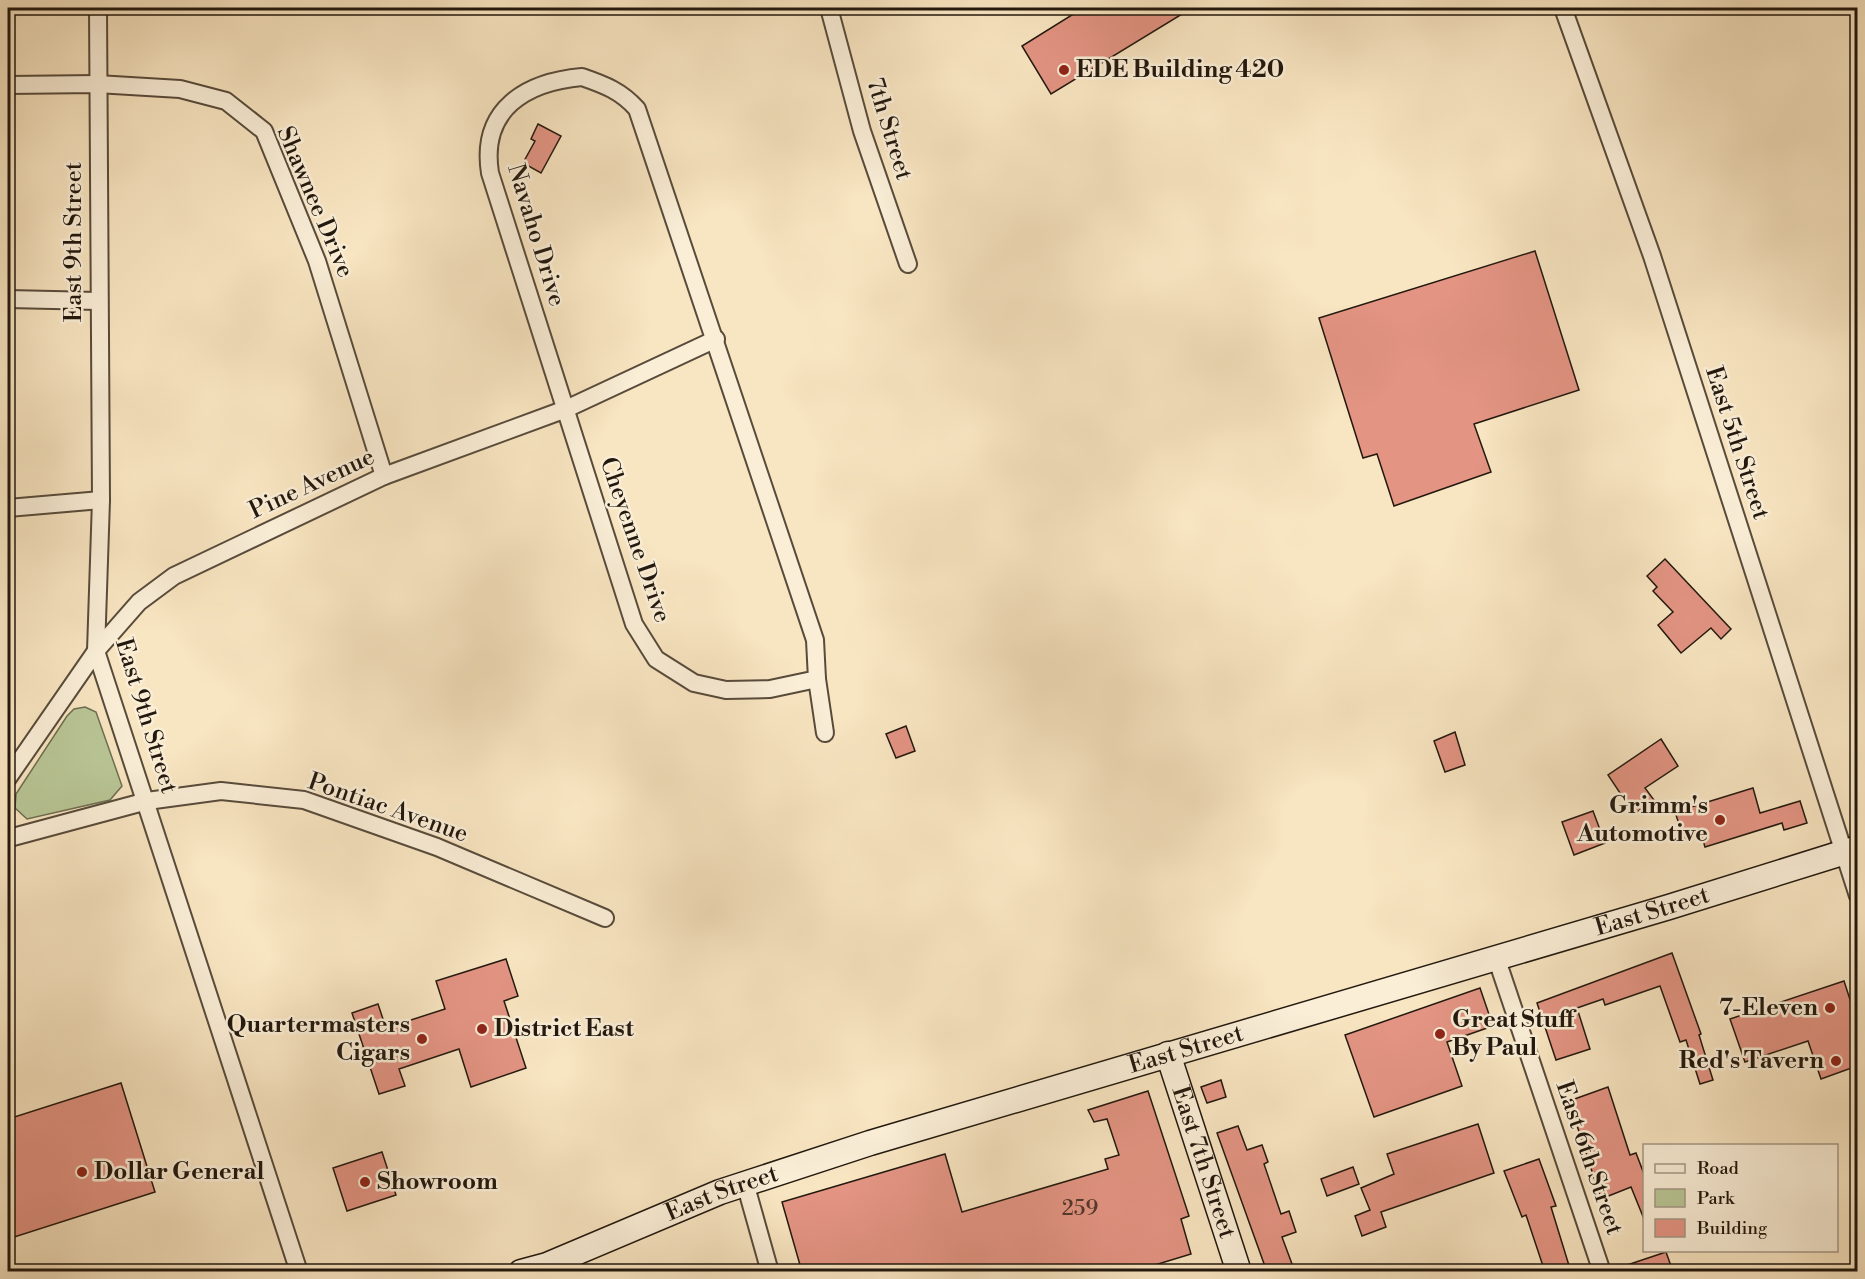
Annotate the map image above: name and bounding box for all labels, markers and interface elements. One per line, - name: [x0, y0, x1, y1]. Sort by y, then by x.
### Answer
- place label: EDE Building 420: [1076, 55, 1284, 85]
- marker: EDE Building 420: [1057, 63, 1071, 77]
- street label: 7th Street: [859, 74, 919, 184]
- street label: Shawnee Drive: [270, 122, 360, 282]
- street label: Navaho Drive: [500, 160, 572, 310]
- street label: East 9th Street: [59, 161, 89, 322]
- street label: East 5th Street: [1698, 363, 1776, 524]
- street label: Pine Avenue: [245, 442, 379, 526]
- street label: Cheyenne Drive: [593, 453, 677, 627]
- street label: East 9th Street: [108, 635, 184, 798]
- street label: Pontiac Avenue: [304, 767, 472, 849]
- place label: Grimm's Automotive: [1576, 791, 1708, 849]
- marker: Grimm's Automotive: [1713, 813, 1727, 827]
- street label: East Street: [1591, 880, 1714, 943]
- place label: 7-Eleven: [1719, 993, 1818, 1023]
- marker: 7-Eleven: [1823, 1001, 1837, 1015]
- place label: Great Stuff By Paul: [1452, 1005, 1577, 1063]
- place label: Quartermasters Cigars: [227, 1010, 410, 1068]
- place label: District East: [494, 1014, 634, 1044]
- street label: East Street: [1125, 1018, 1247, 1081]
- marker: District East: [475, 1022, 489, 1036]
- marker: Great Stuff By Paul: [1433, 1027, 1447, 1041]
- marker: Quartermasters Cigars: [415, 1032, 429, 1046]
- place label: Red's Tavern: [1679, 1046, 1824, 1076]
- marker: Red's Tavern: [1829, 1054, 1843, 1068]
- street label: East 6th Street: [1549, 1077, 1629, 1239]
- street label: East 7th Street: [1165, 1082, 1242, 1243]
- legend: [1643, 1144, 1838, 1252]
- place label: Dollar General: [94, 1157, 264, 1187]
- text: Road: [1697, 1157, 1740, 1180]
- street label: East Street: [661, 1159, 783, 1228]
- marker: Dollar General: [75, 1165, 89, 1179]
- place label: Showroom: [377, 1167, 498, 1197]
- marker: Showroom: [358, 1175, 372, 1189]
- text: Park: [1697, 1187, 1736, 1210]
- house number: 259: [1062, 1196, 1098, 1222]
- text: Building: [1696, 1217, 1768, 1240]

